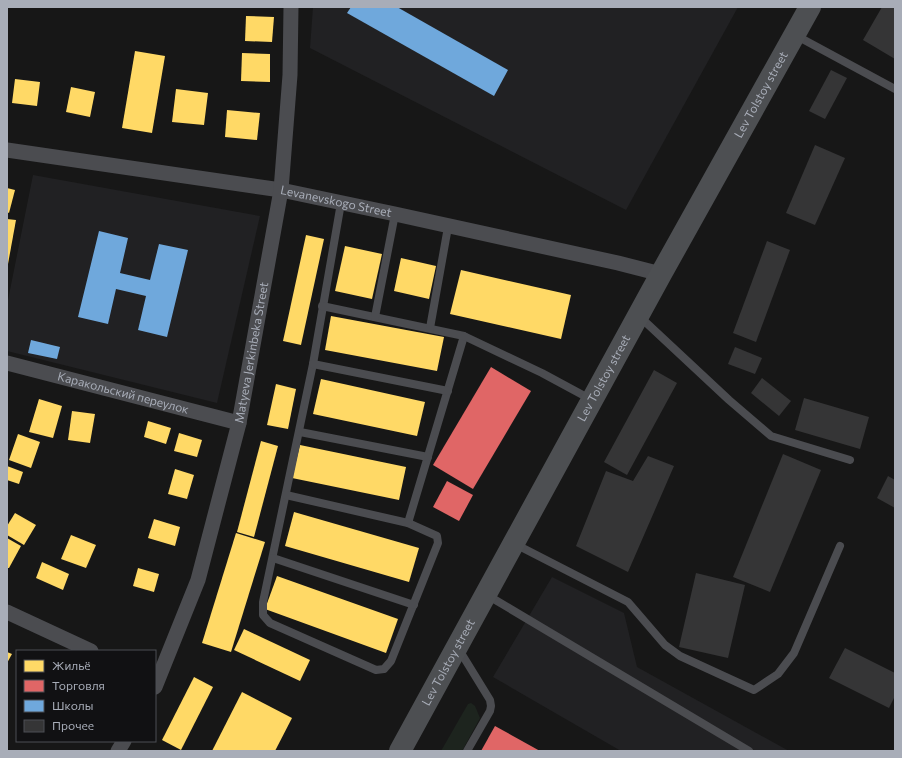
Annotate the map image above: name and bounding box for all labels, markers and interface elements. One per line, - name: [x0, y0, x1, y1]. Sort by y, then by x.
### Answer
- street label: Lev Tolstoy street: [730, 49, 790, 140]
- street label: Levanevskogo Street: [279, 182, 393, 219]
- street label: Matyeva Jerkinbeka Street: [231, 281, 270, 424]
- street label: Lev Tolstoy street: [574, 332, 633, 423]
- street label: Каракольский переулок: [56, 368, 191, 416]
- street label: Lev Tolstoy street: [418, 616, 477, 708]
- legend: [16, 650, 156, 742]
- text: Жильё: [52, 658, 91, 672]
- text: Торговля: [52, 678, 105, 692]
- text: Школы: [52, 698, 93, 712]
- text: Прочее: [52, 718, 94, 732]

